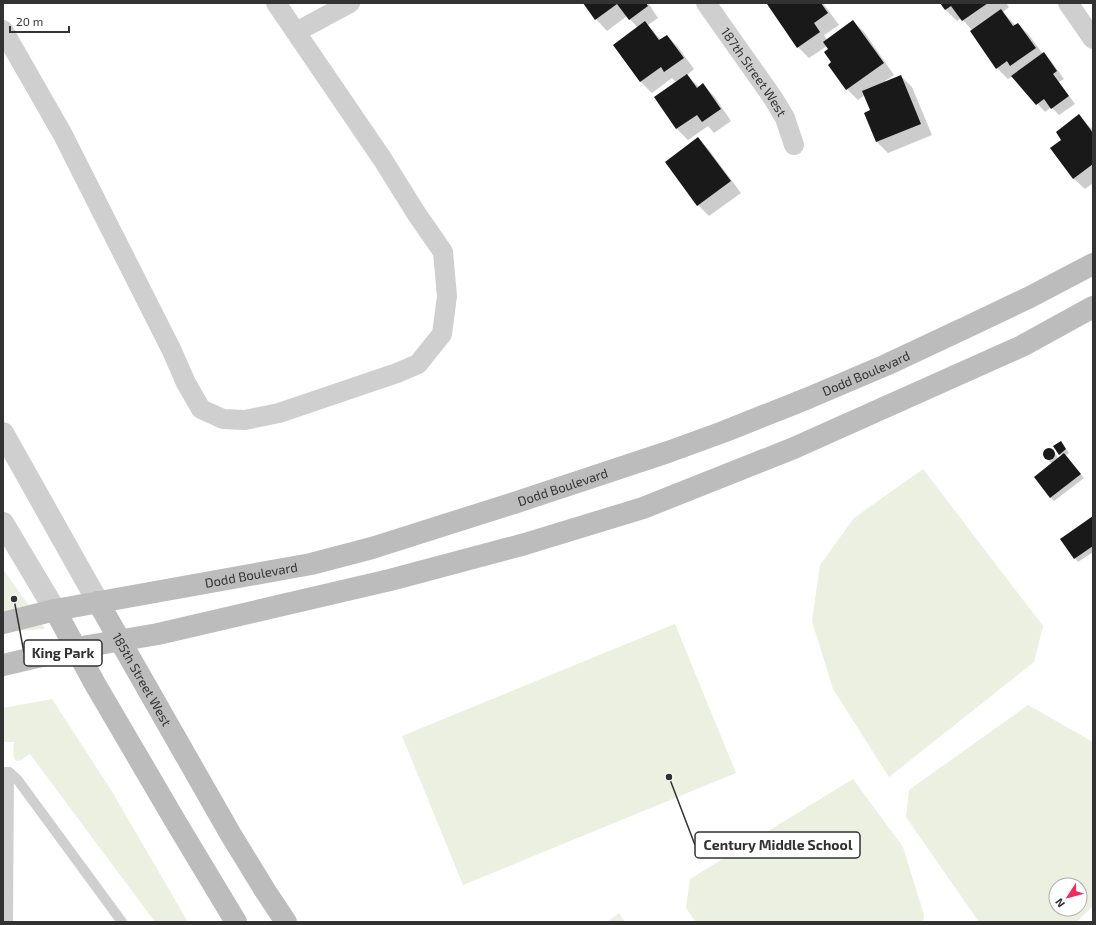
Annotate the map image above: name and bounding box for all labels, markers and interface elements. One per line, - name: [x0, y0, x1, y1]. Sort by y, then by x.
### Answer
- scale bar: [10, 8, 69, 34]
- text: 20 m: [16, 14, 43, 28]
- street label: 187th Street West: [718, 24, 790, 119]
- street label: Dodd Boulevard: [820, 347, 912, 399]
- street label: Dodd Boulevard: [516, 464, 610, 509]
- street label: Dodd Boulevard: [204, 559, 299, 591]
- street label: 185th Street West: [109, 630, 175, 729]
- callout: King Park: [24, 640, 102, 666]
- text: King Park: [32, 644, 95, 661]
- callout: Century Middle School: [695, 832, 860, 858]
- text: Century Middle School: [704, 836, 853, 853]
- north arrow: [1048, 877, 1088, 917]
- text: N: [1052, 896, 1067, 910]

